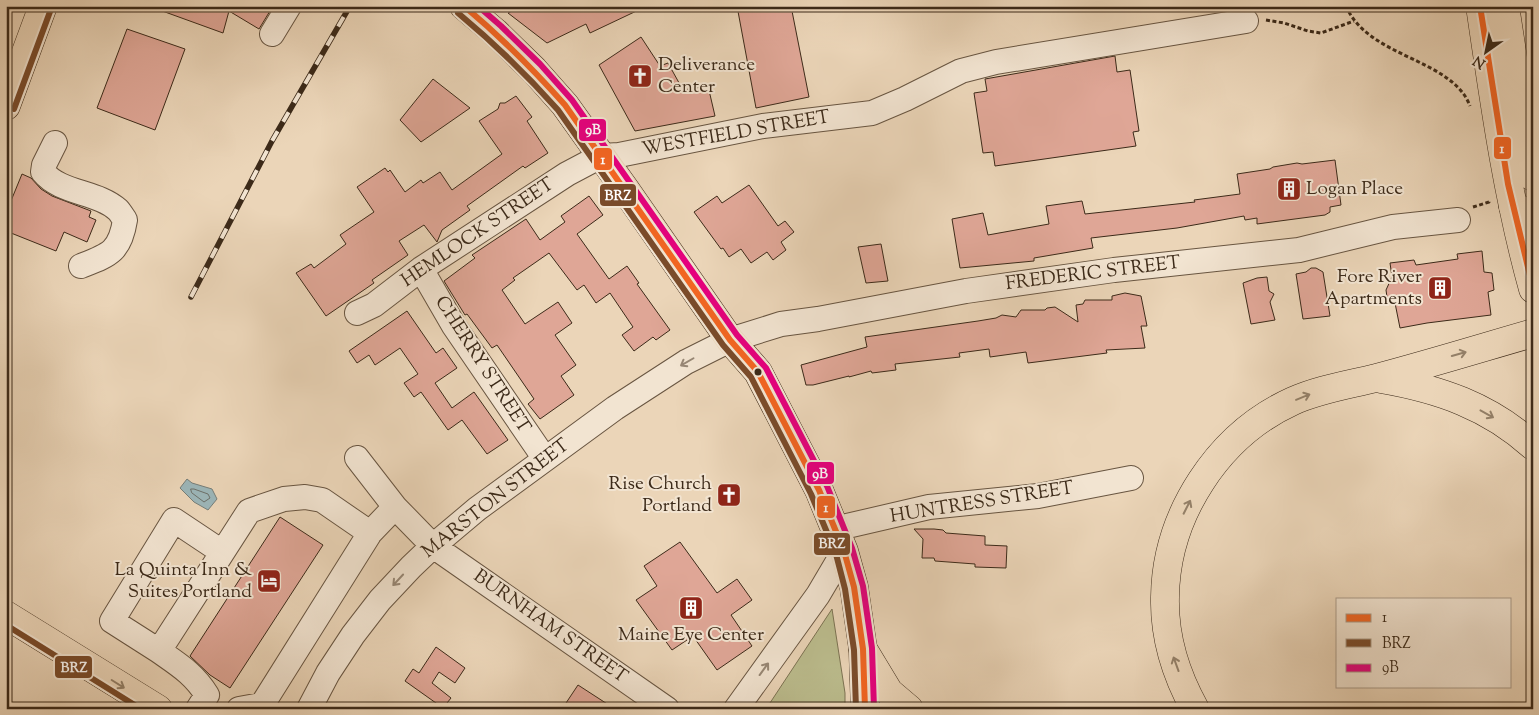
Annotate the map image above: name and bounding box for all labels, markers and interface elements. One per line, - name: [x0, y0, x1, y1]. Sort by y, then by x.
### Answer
- north arrow: [1462, 28, 1512, 78]
- text: N: [1470, 50, 1490, 73]
- place label: Deliverance Center: [658, 52, 755, 101]
- church icon: Deliverance Center: [627, 63, 653, 89]
- street label: WESTFIELD STREET: [640, 104, 832, 164]
- line badge: 9B: [578, 118, 607, 142]
- text: 9B: [585, 121, 601, 141]
- line badge: 1: [1493, 136, 1512, 160]
- text: 1: [1500, 140, 1505, 160]
- line badge: 1: [593, 147, 613, 171]
- text: 1: [601, 151, 606, 171]
- street label: HEMLOCK STREET: [396, 172, 560, 294]
- building icon: Logan Place: [1276, 176, 1302, 202]
- place label: Logan Place: [1306, 176, 1403, 203]
- line badge: BRZ: [599, 183, 637, 207]
- text: BRZ: [605, 187, 631, 207]
- street label: FREDERIC STREET: [1004, 250, 1182, 298]
- place label: Fore River Apartments: [1325, 264, 1422, 313]
- building icon: Fore River Apartments: [1427, 275, 1453, 301]
- street label: CHERRY STREET: [427, 291, 537, 439]
- one-way arrow: [1451, 349, 1467, 358]
- one-way arrow: [679, 357, 694, 367]
- unlabelled marker: [753, 367, 763, 377]
- one-way arrow: [1295, 392, 1310, 401]
- one-way arrow: [1480, 409, 1494, 419]
- street label: MARSTON STREET: [416, 433, 576, 565]
- line badge: 9B: [806, 461, 835, 485]
- text: 9B: [812, 465, 828, 485]
- place label: Rise Church Portland: [609, 471, 712, 520]
- street label: HUNTRESS STREET: [888, 475, 1076, 531]
- church icon: Rise Church Portland: [716, 482, 742, 508]
- line badge: 1: [816, 495, 836, 519]
- text: 1: [824, 499, 829, 519]
- one-way arrow: [1182, 499, 1192, 514]
- line badge: BRZ: [813, 532, 851, 556]
- text: BRZ: [819, 535, 845, 555]
- place label: La Quinta Inn & Suites Portland: [114, 557, 252, 606]
- street label: BURNHAM STREET: [467, 563, 633, 691]
- hotel icon: La Quinta Inn & Suites Portland: [256, 568, 282, 594]
- one-way arrow: [393, 574, 404, 587]
- building icon: Maine Eye Center: [678, 595, 704, 621]
- legend: [1336, 598, 1512, 688]
- text: 1: [1382, 608, 1387, 629]
- place label: Maine Eye Center: [618, 622, 764, 649]
- text: BRZ: [1382, 634, 1411, 655]
- line badge: BRZ: [54, 655, 93, 679]
- one-way arrow: [1171, 657, 1180, 672]
- text: 9B: [1382, 658, 1399, 679]
- text: BRZ: [61, 659, 87, 679]
- one-way arrow: [759, 662, 769, 676]
- one-way arrow: [111, 679, 125, 689]

